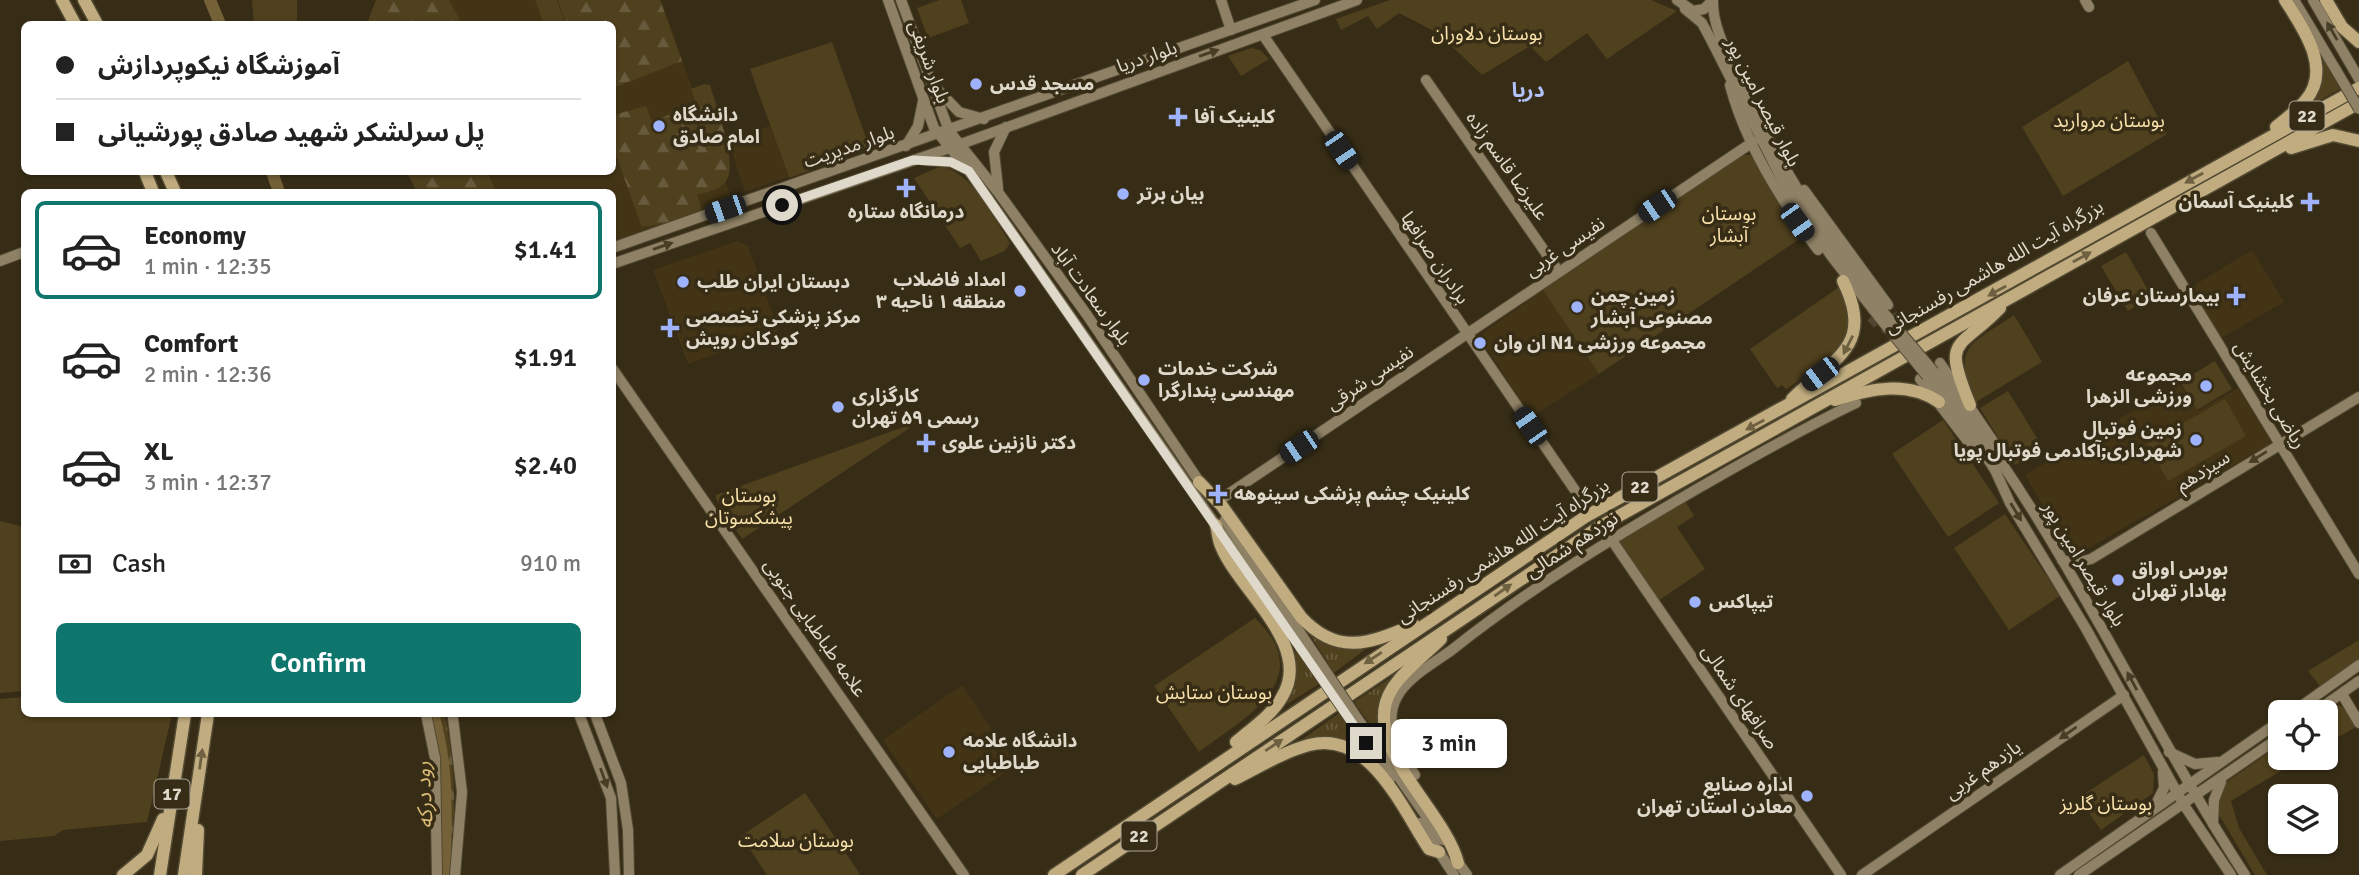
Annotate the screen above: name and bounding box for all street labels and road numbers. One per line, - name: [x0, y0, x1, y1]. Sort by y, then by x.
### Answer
- street label: بلوار شریفی: [903, 17, 955, 107]
- street label: بلوار قیصر امین پور: [1719, 32, 1806, 171]
- street label: بلوار دریا: [1114, 36, 1180, 78]
- road number: 22: [2290, 102, 2324, 131]
- street label: علیرضا قاسم زاده: [1459, 107, 1553, 226]
- street label: بلوار مدیریت: [800, 120, 898, 174]
- street label: بزرگراه آیت الله هاشمی رفسنجانی: [1880, 194, 2108, 340]
- street label: برادران صرافها: [1395, 207, 1475, 309]
- street label: نفیسی غربی: [1520, 211, 1610, 283]
- street label: بلوار سعادت آباد: [1045, 238, 1137, 350]
- street label: ریاضی بخشایش: [2228, 337, 2312, 453]
- street label: نفیسی شرقی: [1322, 340, 1418, 416]
- street label: سیزدهم: [2171, 445, 2236, 499]
- road number: 22: [1622, 472, 1658, 502]
- street label: بزرگراه آیت الله هاشمی رفسنجانی: [1392, 473, 1614, 629]
- street label: بلوار قیصر امین پور: [2036, 496, 2131, 631]
- street label: نوزدهم شمالی: [1521, 506, 1624, 586]
- street label: علامه طباطبایی جنوبی: [758, 554, 872, 702]
- street label: صرافهای شمالی: [1696, 640, 1784, 754]
- street label: یازدهم غربی: [1940, 735, 2027, 807]
- road number: 17: [154, 780, 190, 808]
- road number: 22: [1122, 822, 1156, 850]

